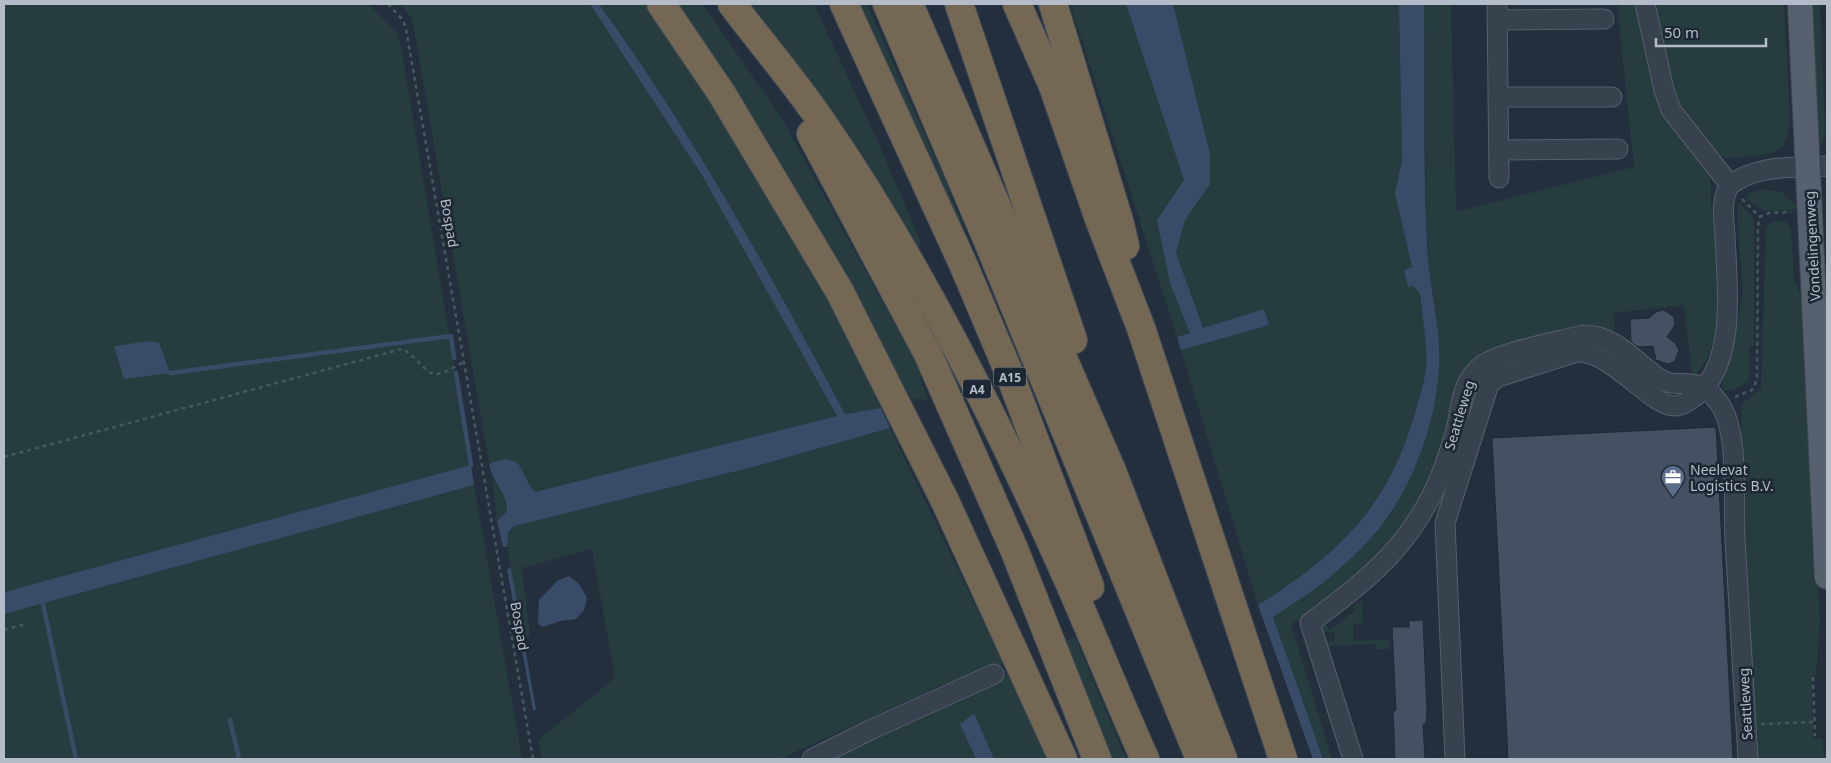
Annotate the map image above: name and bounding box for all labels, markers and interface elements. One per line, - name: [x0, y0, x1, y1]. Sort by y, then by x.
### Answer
- scale bar: [1656, 15, 1766, 47]
- text: 50 m: [1664, 22, 1699, 42]
- street label: Vondelingenweg: [1800, 190, 1824, 302]
- street label: Bospad: [436, 197, 464, 249]
- road number: A15: [994, 368, 1026, 387]
- street label: Seattleweg: [1439, 378, 1479, 452]
- road number: A4: [963, 379, 991, 398]
- place label: Neelevat Logistics B.V.: [1690, 460, 1774, 495]
- office icon: Neelevat Logistics B.V.: [1660, 464, 1686, 498]
- street label: Bospad: [506, 600, 534, 652]
- street label: Seattleweg: [1734, 667, 1756, 741]

